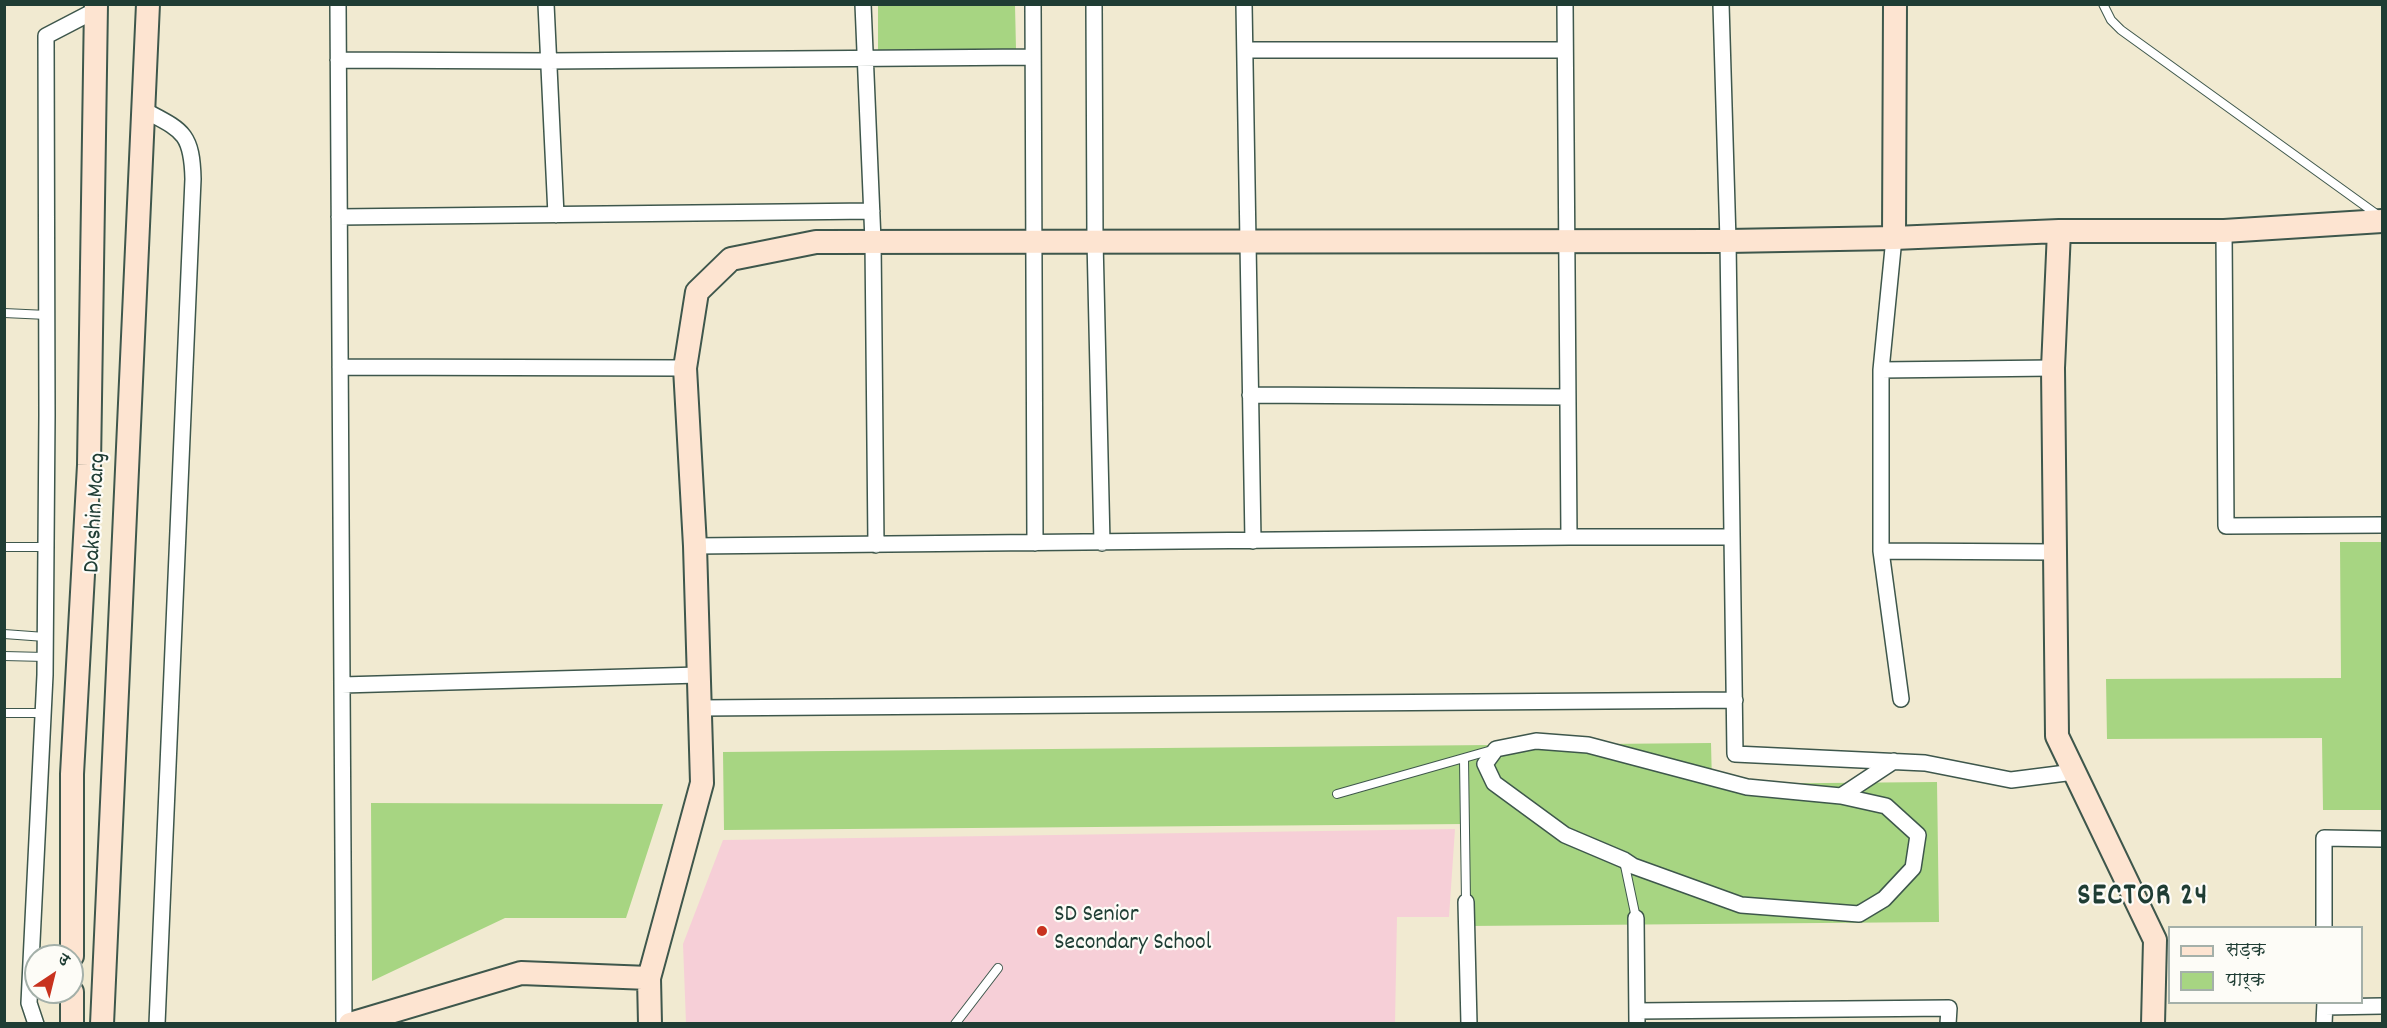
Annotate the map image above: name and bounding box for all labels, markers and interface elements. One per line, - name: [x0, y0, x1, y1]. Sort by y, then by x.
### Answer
- street label: Dakshin Marg: [79, 452, 115, 574]
- district label: SECTOR 24: [2077, 881, 2209, 917]
- place label: SD Senior Secondary School: [1054, 903, 1211, 959]
- marker: SD Senior Secondary School: [1035, 924, 1049, 938]
- legend: [2168, 926, 2363, 1004]
- text: सड़क: [2226, 939, 2266, 964]
- north arrow: [24, 944, 84, 1004]
- text: उ: [53, 948, 74, 973]
- text: पार्क: [2226, 969, 2265, 994]

